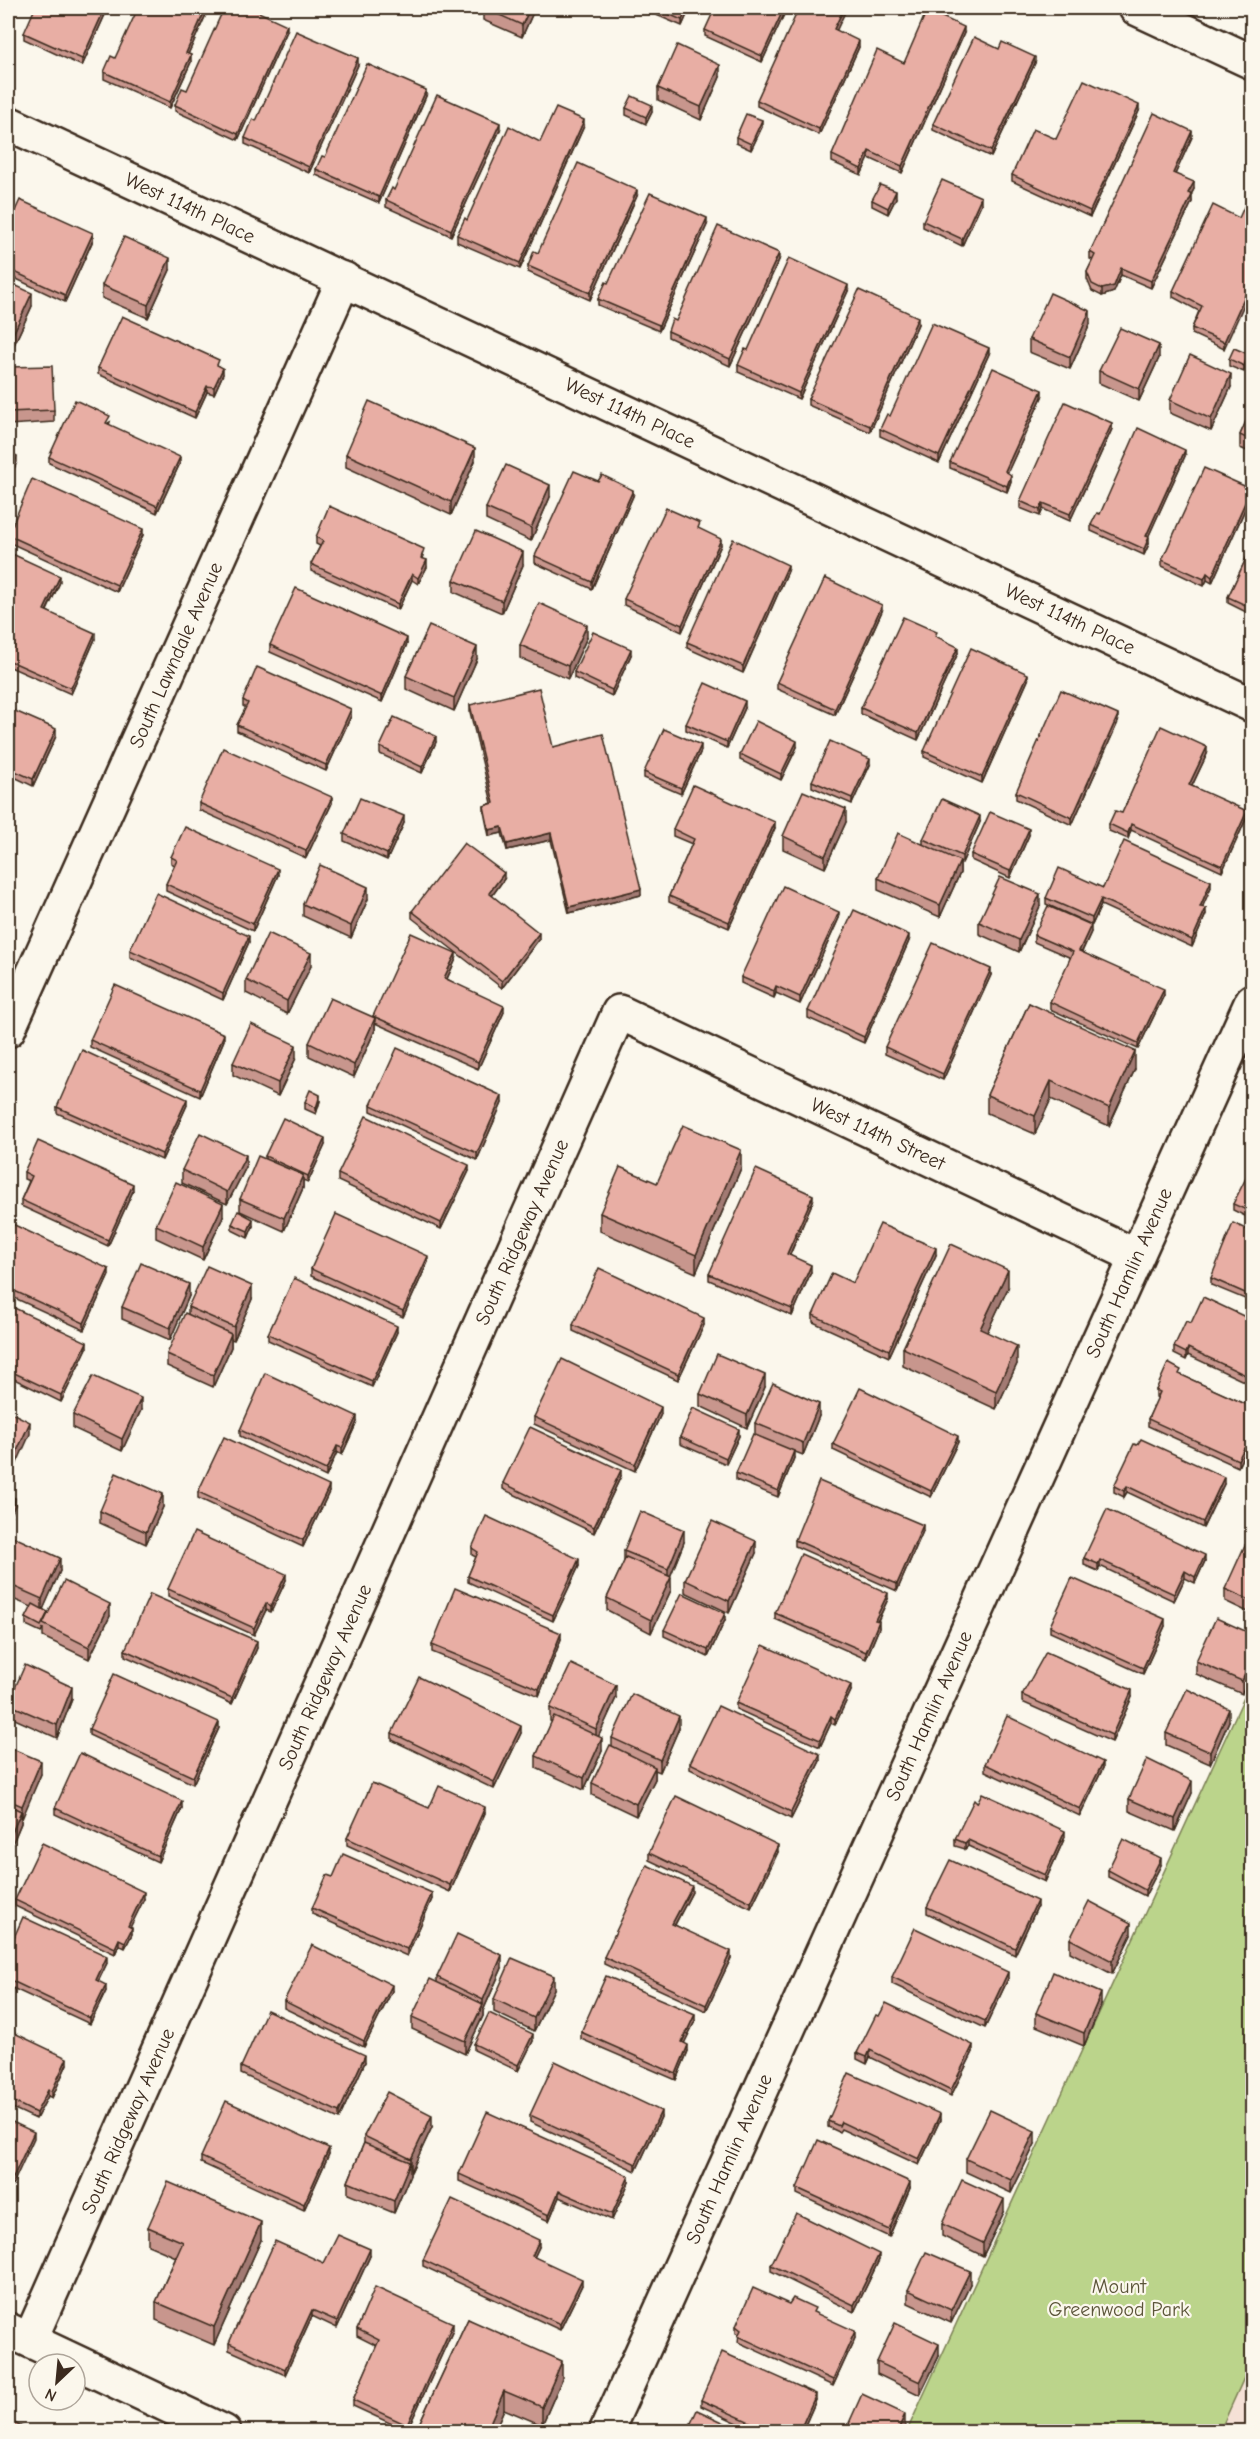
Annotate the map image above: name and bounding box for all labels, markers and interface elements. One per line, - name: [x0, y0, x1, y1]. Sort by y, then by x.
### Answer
- street label: West 114th Place: [121, 168, 259, 248]
- street label: West 114th Place: [561, 373, 699, 453]
- street label: South Lawndale Avenue: [125, 559, 227, 751]
- street label: West 114th Place: [1001, 579, 1139, 659]
- street label: West 114th Street: [807, 1093, 950, 1176]
- street label: South Ridgeway Avenue: [471, 1135, 573, 1329]
- street label: South Hamlin Avenue: [1081, 1184, 1177, 1362]
- street label: South Ridgeway Avenue: [274, 1580, 376, 1774]
- street label: South Hamlin Avenue: [881, 1627, 977, 1805]
- street label: South Ridgeway Avenue: [77, 2024, 179, 2218]
- street label: South Hamlin Avenue: [681, 2070, 777, 2248]
- park label: Mount Greenwood Park: [1048, 2275, 1190, 2321]
- north arrow: [27, 2352, 87, 2412]
- text: N: [42, 2384, 59, 2405]

